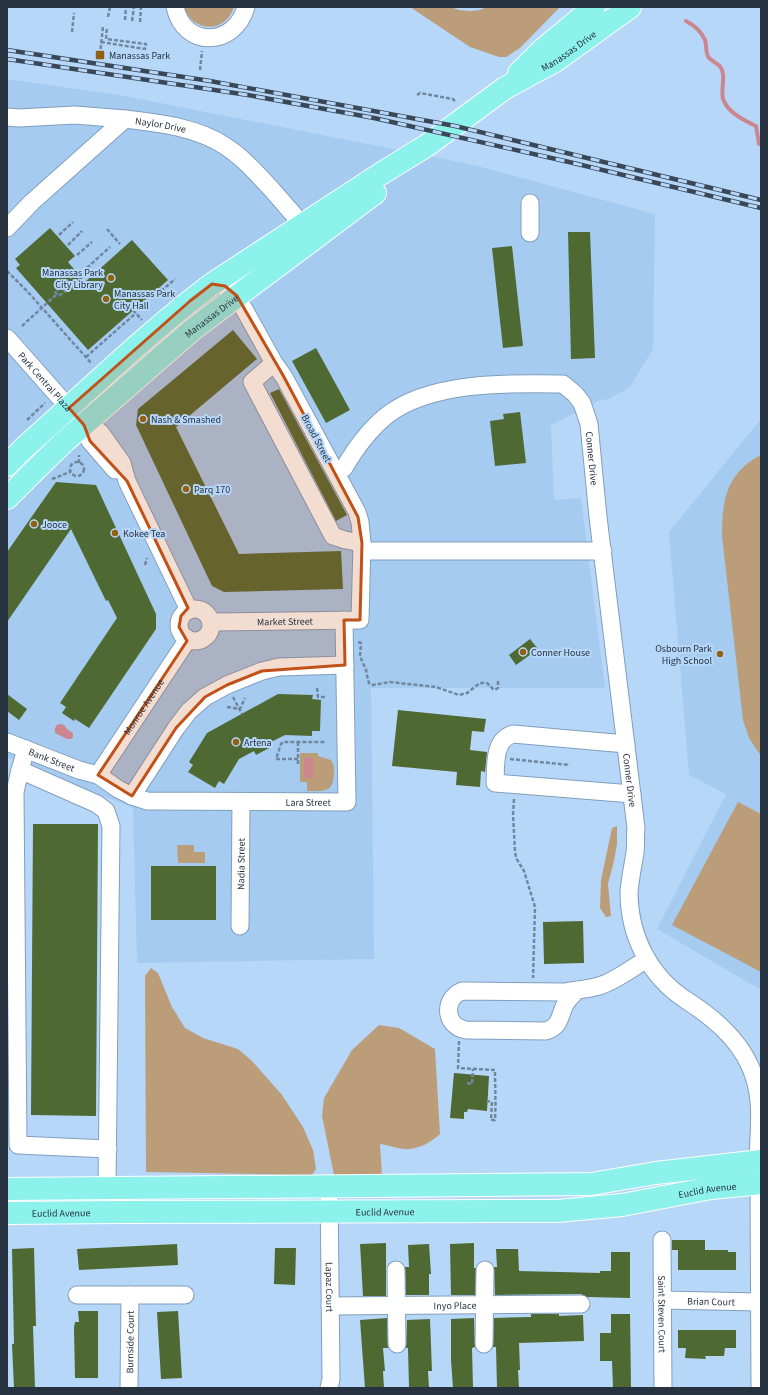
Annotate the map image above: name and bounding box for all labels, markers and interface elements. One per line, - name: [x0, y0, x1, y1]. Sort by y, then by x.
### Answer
- street label: Manassas Drive: [539, 27, 599, 75]
- marker: Manassas Park: [94, 49, 106, 61]
- place label: Manassas Park: [109, 49, 170, 63]
- street label: Naylor Drive: [134, 114, 188, 137]
- place label: Manassas Park City Library: [42, 266, 103, 292]
- marker: Manassas Park City Library: [106, 273, 116, 283]
- place label: Manassas Park City Hall: [114, 287, 175, 313]
- street label: Manassas Drive: [182, 292, 242, 341]
- marker: Manassas Park City Hall: [101, 294, 111, 304]
- street label: Park Central Plaza: [14, 349, 75, 415]
- street label: Broad Street: [298, 412, 335, 465]
- place label: Nash & Smashed: [151, 413, 221, 427]
- marker: Nash & Smashed: [138, 414, 148, 424]
- street label: Conner Drive: [582, 431, 601, 486]
- place label: Parq 170: [194, 483, 230, 497]
- marker: Parq 170: [181, 484, 191, 494]
- place label: Jooce: [42, 518, 67, 532]
- marker: Jooce: [29, 519, 39, 529]
- place label: Kokee Tea: [123, 527, 165, 541]
- marker: Kokee Tea: [110, 528, 120, 538]
- street label: Market Street: [257, 615, 314, 629]
- place label: Osbourn Park High School: [655, 642, 712, 668]
- place label: Conner House: [531, 646, 590, 660]
- marker: Conner House: [518, 647, 528, 657]
- marker: Osbourn Park High School: [715, 649, 725, 659]
- street label: Monroe Avenue: [120, 676, 168, 738]
- place label: Artena: [244, 736, 272, 750]
- marker: Artena: [231, 737, 241, 747]
- street label: Bank Street: [26, 745, 77, 776]
- street label: Conner Drive: [619, 752, 639, 808]
- street label: Lara Street: [286, 796, 332, 810]
- street label: Nadia Street: [234, 837, 249, 890]
- street label: Euclid Avenue: [677, 1179, 737, 1202]
- street label: Euclid Avenue: [356, 1205, 414, 1219]
- street label: Euclid Avenue: [32, 1206, 90, 1221]
- street label: Lapaz Court: [322, 1262, 336, 1313]
- street label: Saint Steven Court: [654, 1275, 669, 1353]
- street label: Brian Court: [687, 1295, 736, 1310]
- street label: Inyo Place: [434, 1299, 476, 1313]
- street label: Burnside Court: [123, 1310, 138, 1374]

